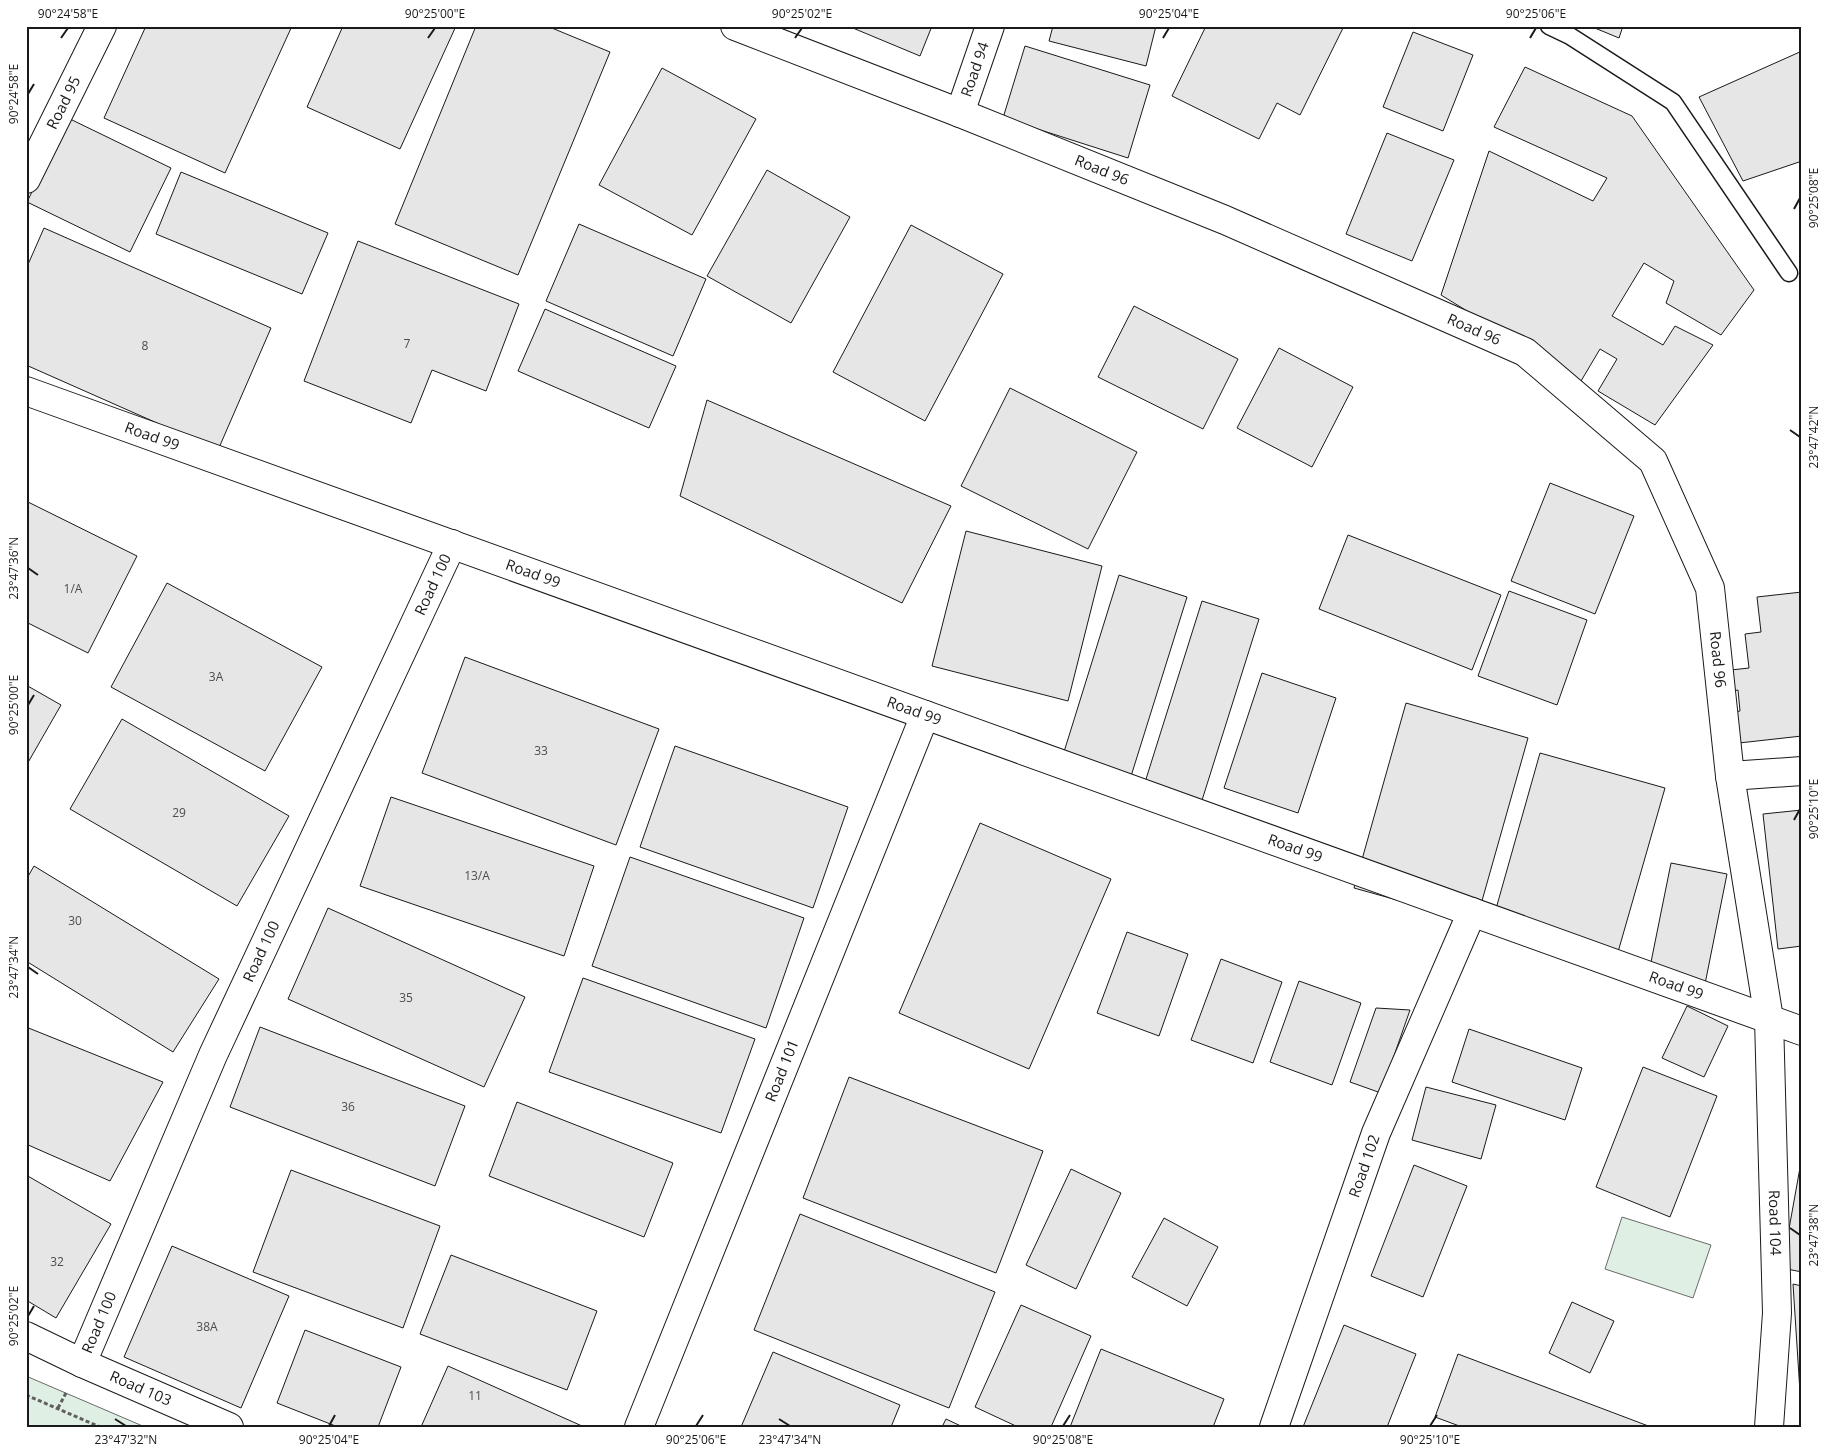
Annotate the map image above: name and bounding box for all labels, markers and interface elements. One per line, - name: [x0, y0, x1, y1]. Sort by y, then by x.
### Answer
- text: 90°24'58"E: [38, 5, 98, 22]
- text: 90°25'00"E: [405, 5, 465, 22]
- text: 90°25'02"E: [772, 5, 832, 22]
- text: 90°25'04"E: [1139, 5, 1199, 22]
- text: 90°25'06"E: [1506, 5, 1566, 22]
- street label: Road 94: [955, 39, 993, 99]
- text: 90°24'58"E: [5, 64, 22, 124]
- street label: Road 95: [41, 73, 85, 132]
- street label: Road 96: [1072, 149, 1132, 189]
- text: 90°25'08"E: [1805, 168, 1822, 228]
- street label: Road 96: [1444, 308, 1504, 349]
- house number: 7: [404, 335, 411, 352]
- house number: 8: [142, 337, 149, 354]
- text: 23°47'42"N: [1805, 406, 1822, 468]
- street label: Road 99: [122, 416, 183, 455]
- text: 23°47'36"N: [5, 537, 22, 599]
- street label: Road 100: [409, 550, 455, 618]
- street label: Road 99: [503, 554, 564, 592]
- house number: 1/A: [64, 580, 83, 597]
- street label: Road 96: [1706, 630, 1732, 689]
- house number: 3A: [209, 668, 224, 685]
- text: 90°25'00"E: [5, 675, 22, 735]
- street label: Road 99: [884, 691, 945, 729]
- house number: 33: [534, 742, 548, 759]
- text: 90°25'10"E: [1805, 779, 1822, 839]
- house number: 29: [172, 804, 186, 821]
- street label: Road 99: [1265, 828, 1326, 866]
- house number: 13/A: [464, 867, 490, 884]
- house number: 30: [68, 912, 82, 929]
- street label: Road 100: [238, 917, 283, 985]
- text: 23°47'34"N: [5, 936, 22, 998]
- street label: Road 99: [1646, 966, 1707, 1004]
- house number: 35: [399, 989, 413, 1006]
- street label: Road 101: [760, 1036, 803, 1104]
- house number: 36: [341, 1098, 355, 1115]
- street label: Road 102: [1343, 1132, 1384, 1200]
- street label: Road 104: [1765, 1190, 1786, 1256]
- text: 23°47'38"N: [1805, 1204, 1822, 1266]
- house number: 32: [50, 1253, 64, 1270]
- text: 90°25'02"E: [5, 1286, 22, 1346]
- street label: Road 100: [76, 1288, 120, 1356]
- house number: 38A: [196, 1318, 218, 1335]
- street label: Road 103: [107, 1365, 175, 1410]
- house number: 11: [468, 1387, 482, 1404]
- text: 23°47'32"N: [95, 1431, 157, 1448]
- text: 90°25'04"E: [299, 1431, 359, 1448]
- text: 90°25'06"E: [666, 1431, 726, 1448]
- text: 23°47'34"N: [759, 1431, 821, 1448]
- text: 90°25'08"E: [1033, 1431, 1093, 1448]
- text: 90°25'10"E: [1400, 1431, 1460, 1448]

